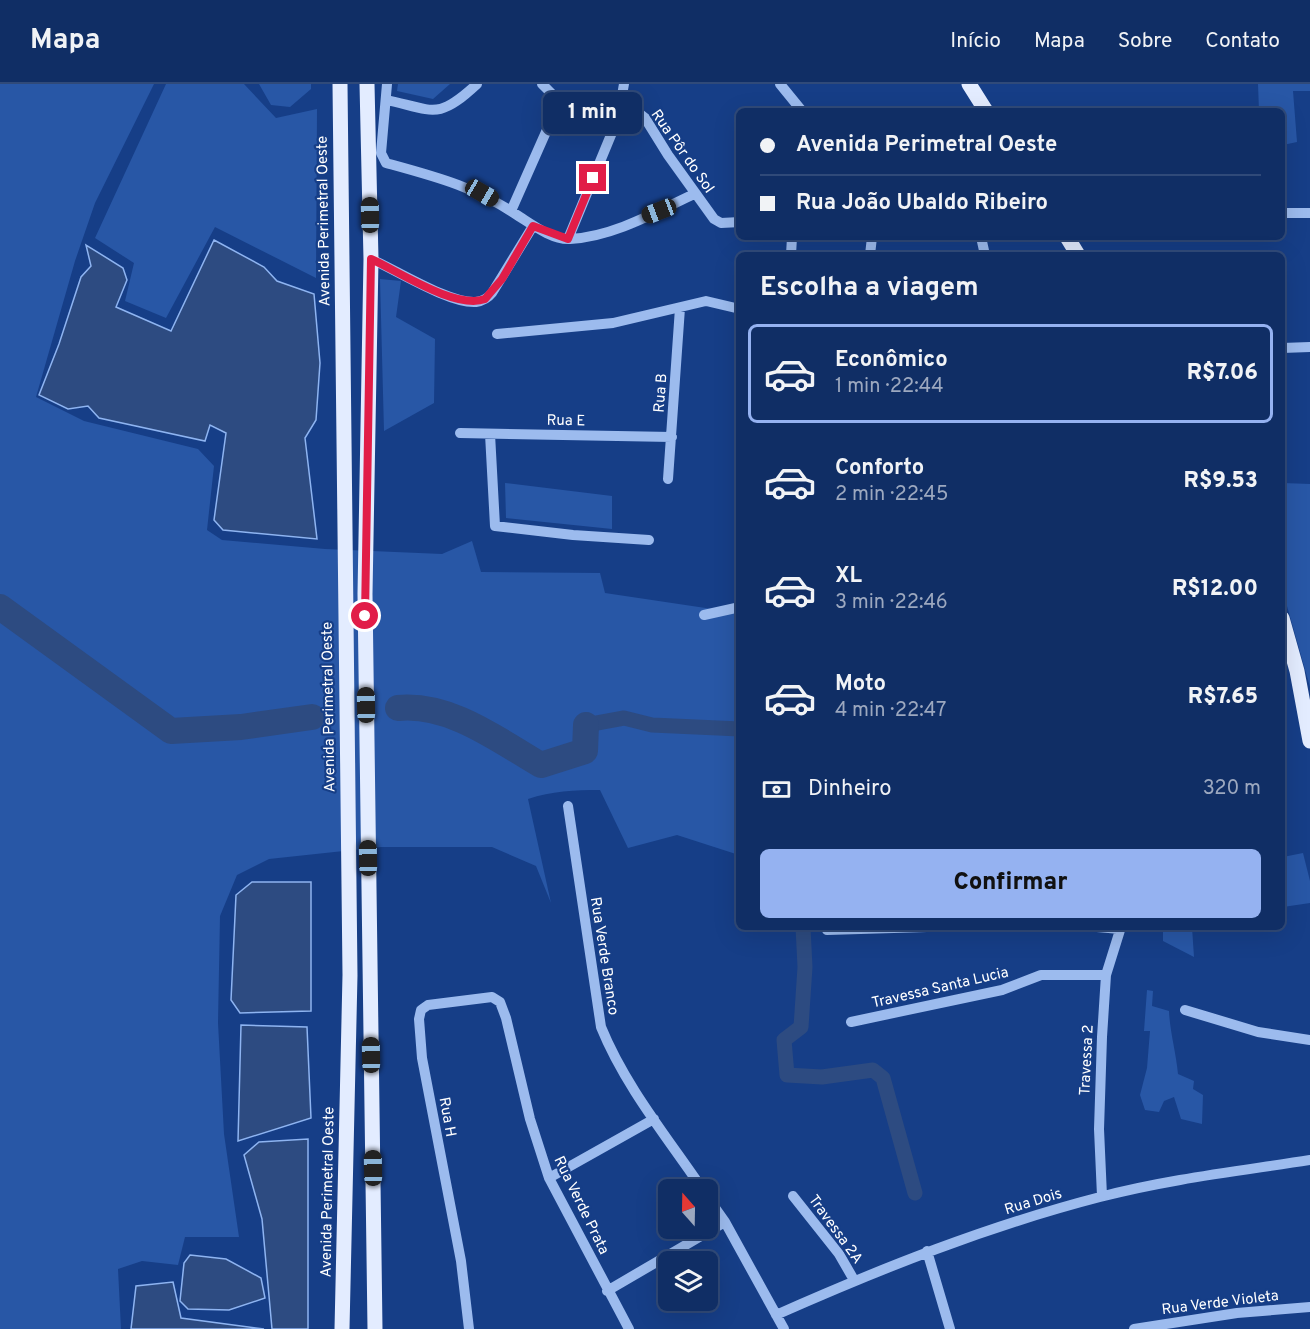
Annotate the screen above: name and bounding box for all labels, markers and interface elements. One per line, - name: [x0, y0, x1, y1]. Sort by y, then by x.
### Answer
- text: Mapa: [30, 23, 100, 59]
- text: Início: [950, 28, 1001, 55]
- text: Mapa: [1034, 28, 1085, 55]
- text: Sobre: [1118, 28, 1172, 55]
- text: Contato: [1205, 28, 1280, 55]
- callout: 1 min: [544, 91, 642, 133]
- text: 1 min: [568, 100, 617, 126]
- street label: Rua Pôr do Sol: [646, 106, 718, 197]
- text: Avenida Perimetral Oeste: [796, 132, 1057, 159]
- street label: Avenida Perimetral Oeste: [314, 136, 335, 306]
- route end: [579, 164, 606, 191]
- car: [462, 176, 502, 210]
- text: Rua João Ubaldo Ribeiro: [796, 190, 1048, 217]
- car: [639, 196, 679, 226]
- car: [361, 197, 379, 233]
- text: Escolha a viagem: [760, 271, 979, 305]
- icon: car: [763, 347, 817, 401]
- text: Econômico: [835, 347, 948, 374]
- text: R$7.06: [1187, 360, 1258, 387]
- street label: Rua B: [651, 373, 672, 414]
- text: 1 min · 22:44: [835, 374, 944, 400]
- street label: Rua E: [546, 412, 585, 431]
- icon: car: [763, 455, 817, 509]
- text: Conforto: [835, 455, 924, 482]
- text: R$9.53: [1184, 468, 1258, 495]
- text: 2 min · 22:45: [835, 482, 948, 508]
- icon: car: [763, 563, 817, 617]
- text: XL: [835, 563, 862, 590]
- text: R$12.00: [1172, 576, 1258, 603]
- text: 3 min · 22:46: [835, 590, 948, 616]
- route start: [351, 602, 378, 629]
- street label: Avenida Perimetral Oeste: [319, 622, 340, 792]
- icon: car: [763, 671, 817, 725]
- text: Moto: [835, 671, 886, 698]
- text: R$7.65: [1188, 684, 1258, 711]
- car: [357, 687, 375, 723]
- text: 4 min · 22:47: [835, 698, 946, 724]
- icon: cash: [760, 773, 793, 806]
- text: Dinheiro: [808, 776, 891, 803]
- text: 320 m: [1203, 776, 1261, 802]
- car: [359, 840, 377, 876]
- button: Confirmar: [760, 849, 1261, 918]
- street label: Rua Verde Branco: [585, 896, 622, 1017]
- street label: Travessa Santa Lucia: [870, 963, 1011, 1013]
- street label: Travessa 2: [1076, 1024, 1099, 1096]
- car: [362, 1037, 380, 1073]
- street label: Rua H: [434, 1096, 459, 1139]
- street label: Avenida Perimetral Oeste: [318, 1107, 339, 1277]
- car: [364, 1150, 382, 1186]
- street label: Rua Verde Prata: [549, 1153, 613, 1258]
- north arrow: [658, 1179, 718, 1239]
- map controls: [658, 1179, 718, 1311]
- street label: Rua Dois: [1002, 1185, 1064, 1220]
- street label: Travessa 2A: [803, 1192, 866, 1268]
- button: layers: [658, 1251, 718, 1311]
- street label: Rua Verde Violeta: [1161, 1287, 1280, 1320]

